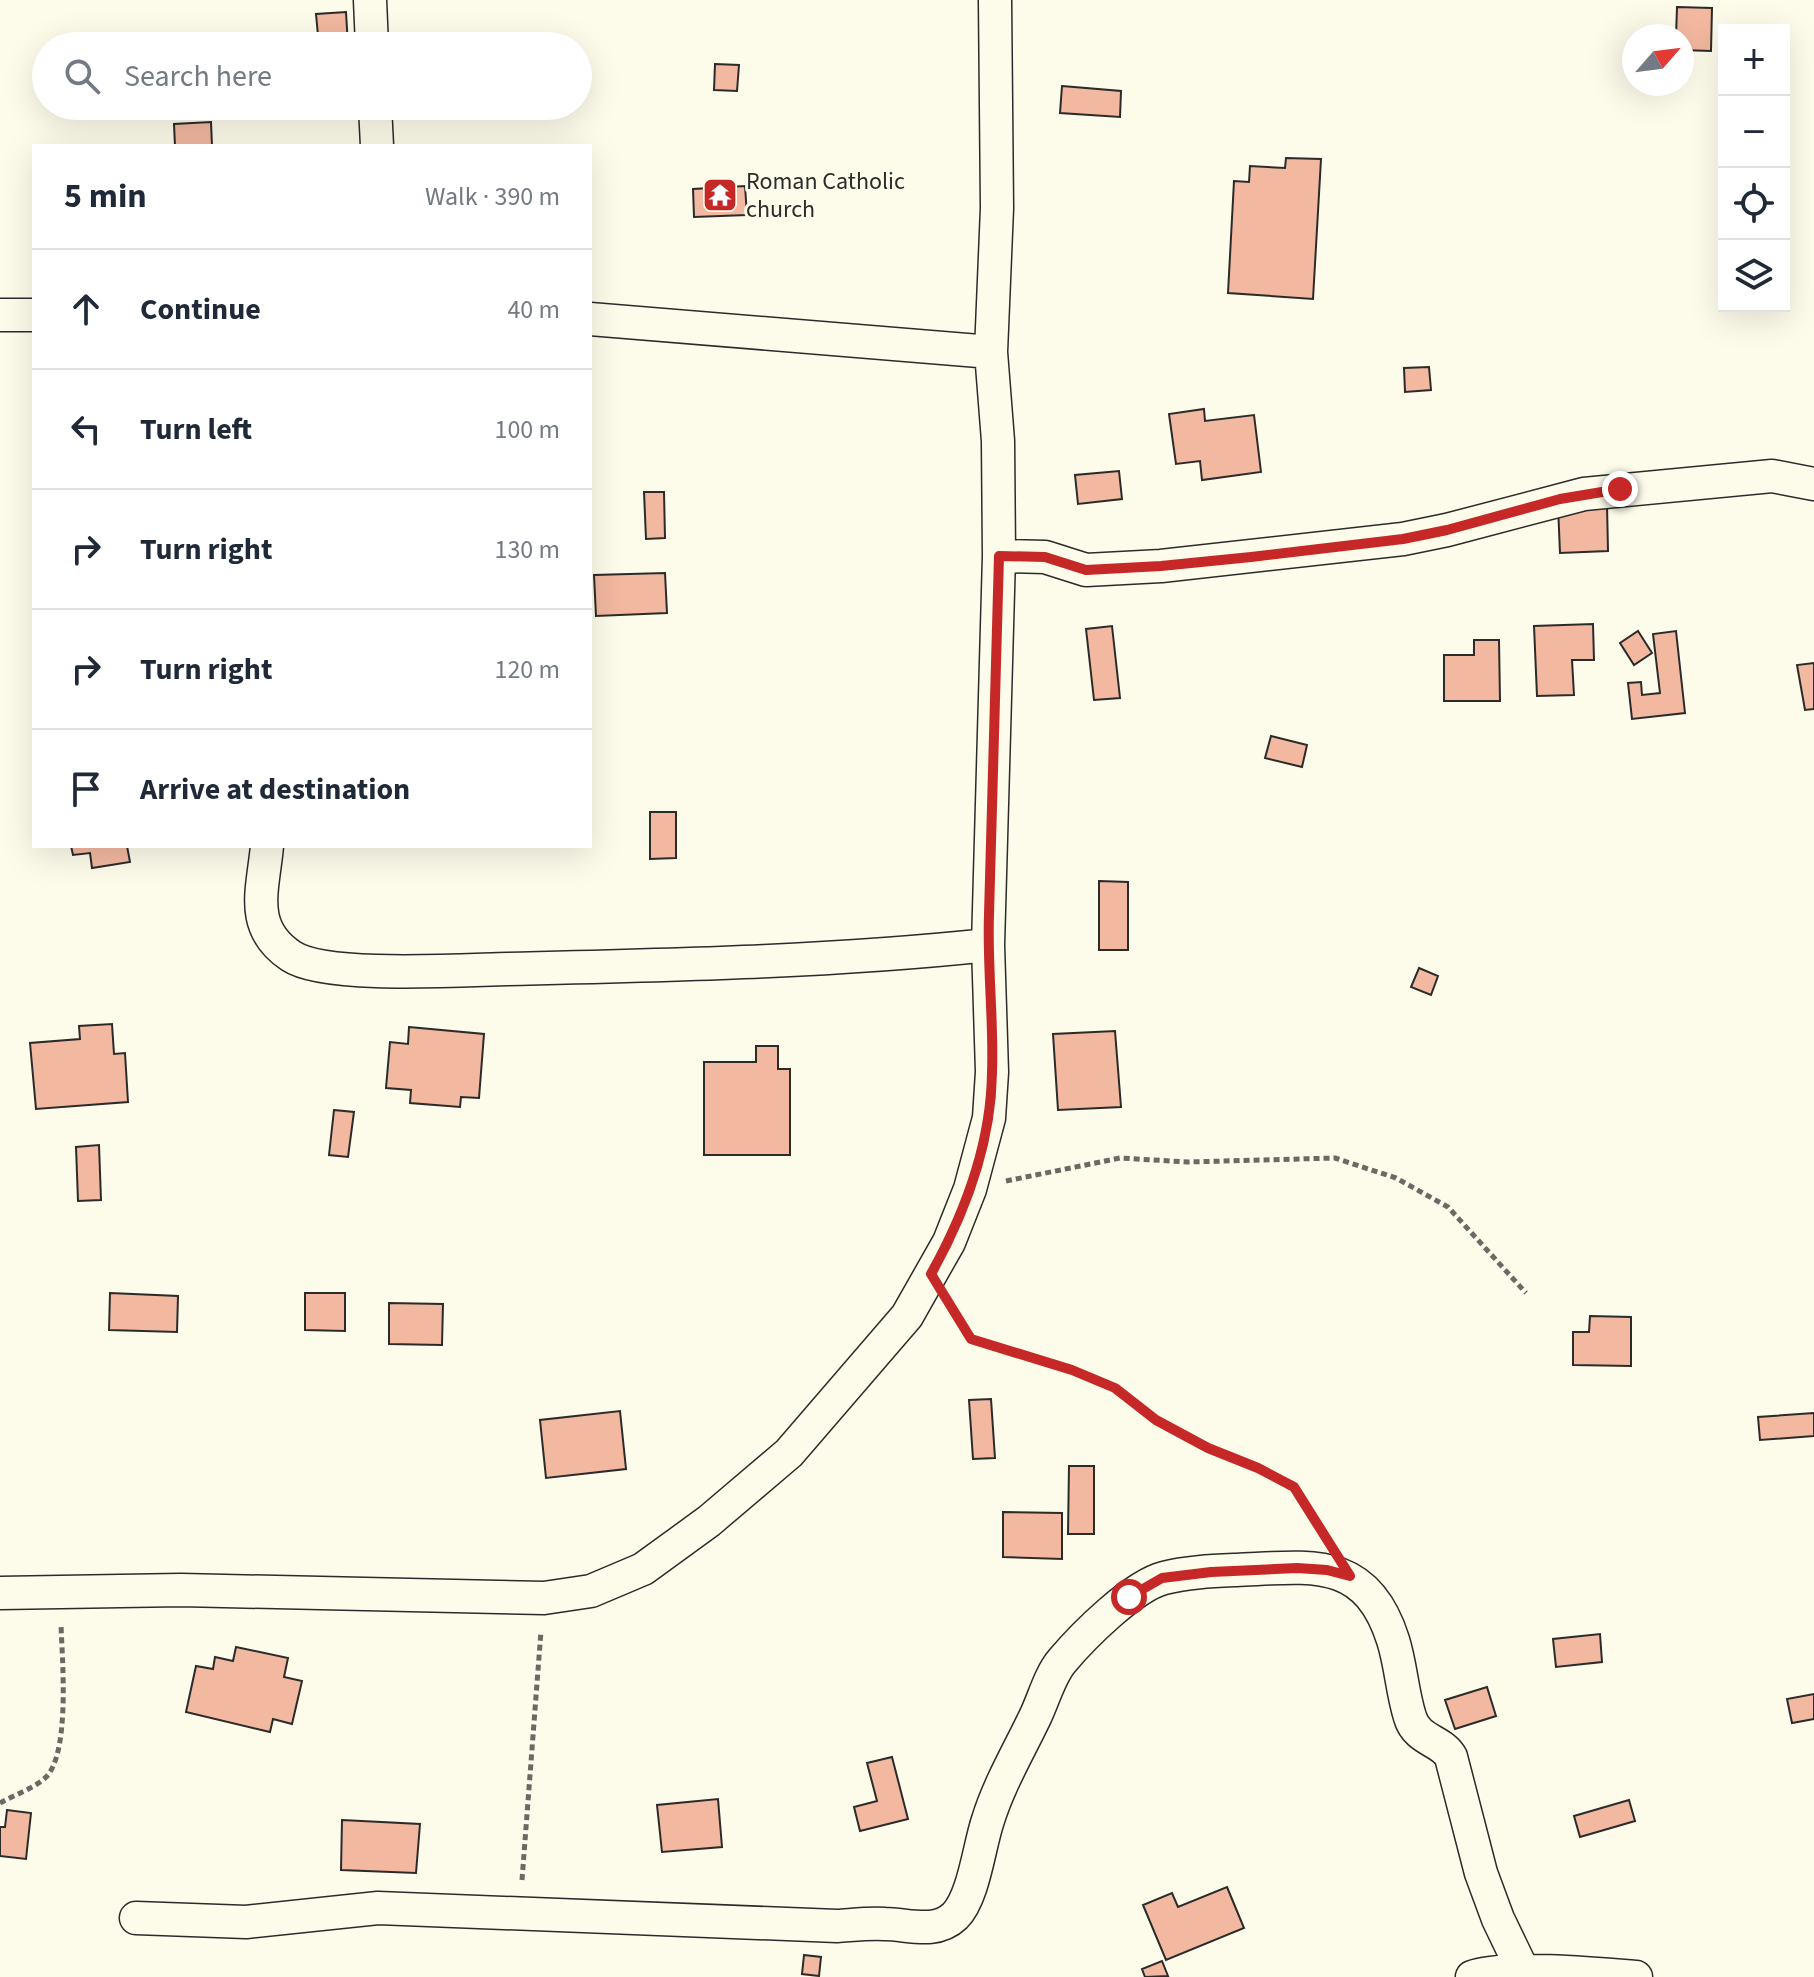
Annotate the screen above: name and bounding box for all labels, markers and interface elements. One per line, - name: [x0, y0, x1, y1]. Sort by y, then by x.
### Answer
- north arrow: [1622, 24, 1694, 96]
- map controls: [1718, 24, 1790, 312]
- button: +: [1718, 24, 1790, 96]
- search box: [32, 32, 592, 120]
- icon: search: [60, 54, 104, 98]
- text: Search here: [124, 55, 272, 98]
- button: −: [1718, 96, 1790, 168]
- place label: Roman Catholic church: [746, 164, 905, 227]
- button: locate: [1718, 168, 1790, 240]
- text: 5 min: [64, 172, 147, 221]
- temple icon: Roman Catholic church: [701, 176, 739, 214]
- text: Walk · 390 m: [425, 178, 560, 215]
- button: layers: [1718, 240, 1790, 312]
- icon: ahead: [64, 287, 108, 331]
- text: Continue: [140, 288, 261, 331]
- text: 40 m: [507, 291, 560, 328]
- icon: left: [64, 407, 108, 451]
- text: Turn left: [140, 408, 252, 451]
- text: 100 m: [494, 411, 560, 448]
- route end: [1602, 471, 1638, 507]
- icon: right: [64, 527, 108, 571]
- text: Turn right: [140, 528, 272, 571]
- text: 130 m: [494, 531, 560, 568]
- icon: right: [64, 647, 108, 691]
- text: Turn right: [140, 648, 272, 691]
- text: 120 m: [494, 651, 560, 688]
- icon: arrive: [64, 767, 108, 811]
- text: Arrive at destination: [140, 768, 410, 811]
- route start: [1111, 1579, 1147, 1615]

